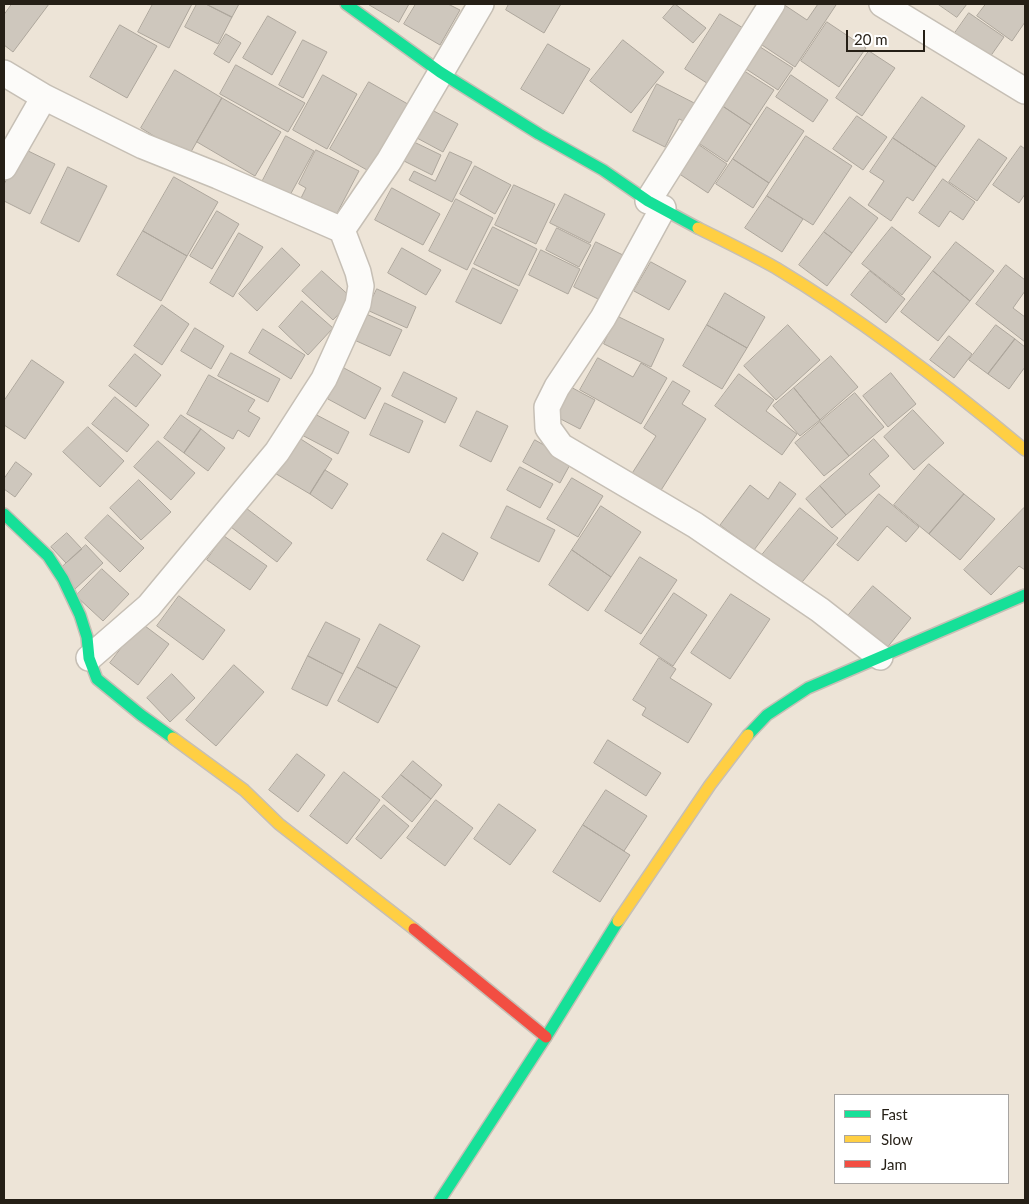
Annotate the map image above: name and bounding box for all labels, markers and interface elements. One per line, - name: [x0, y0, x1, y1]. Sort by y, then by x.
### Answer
- scale bar: [849, 20, 928, 52]
- text: 20 m: [854, 30, 888, 48]
- legend: [834, 1094, 1009, 1184]
- text: Fast: [881, 1105, 908, 1123]
- text: Slow: [881, 1130, 913, 1148]
- text: Jam: [881, 1155, 907, 1173]

